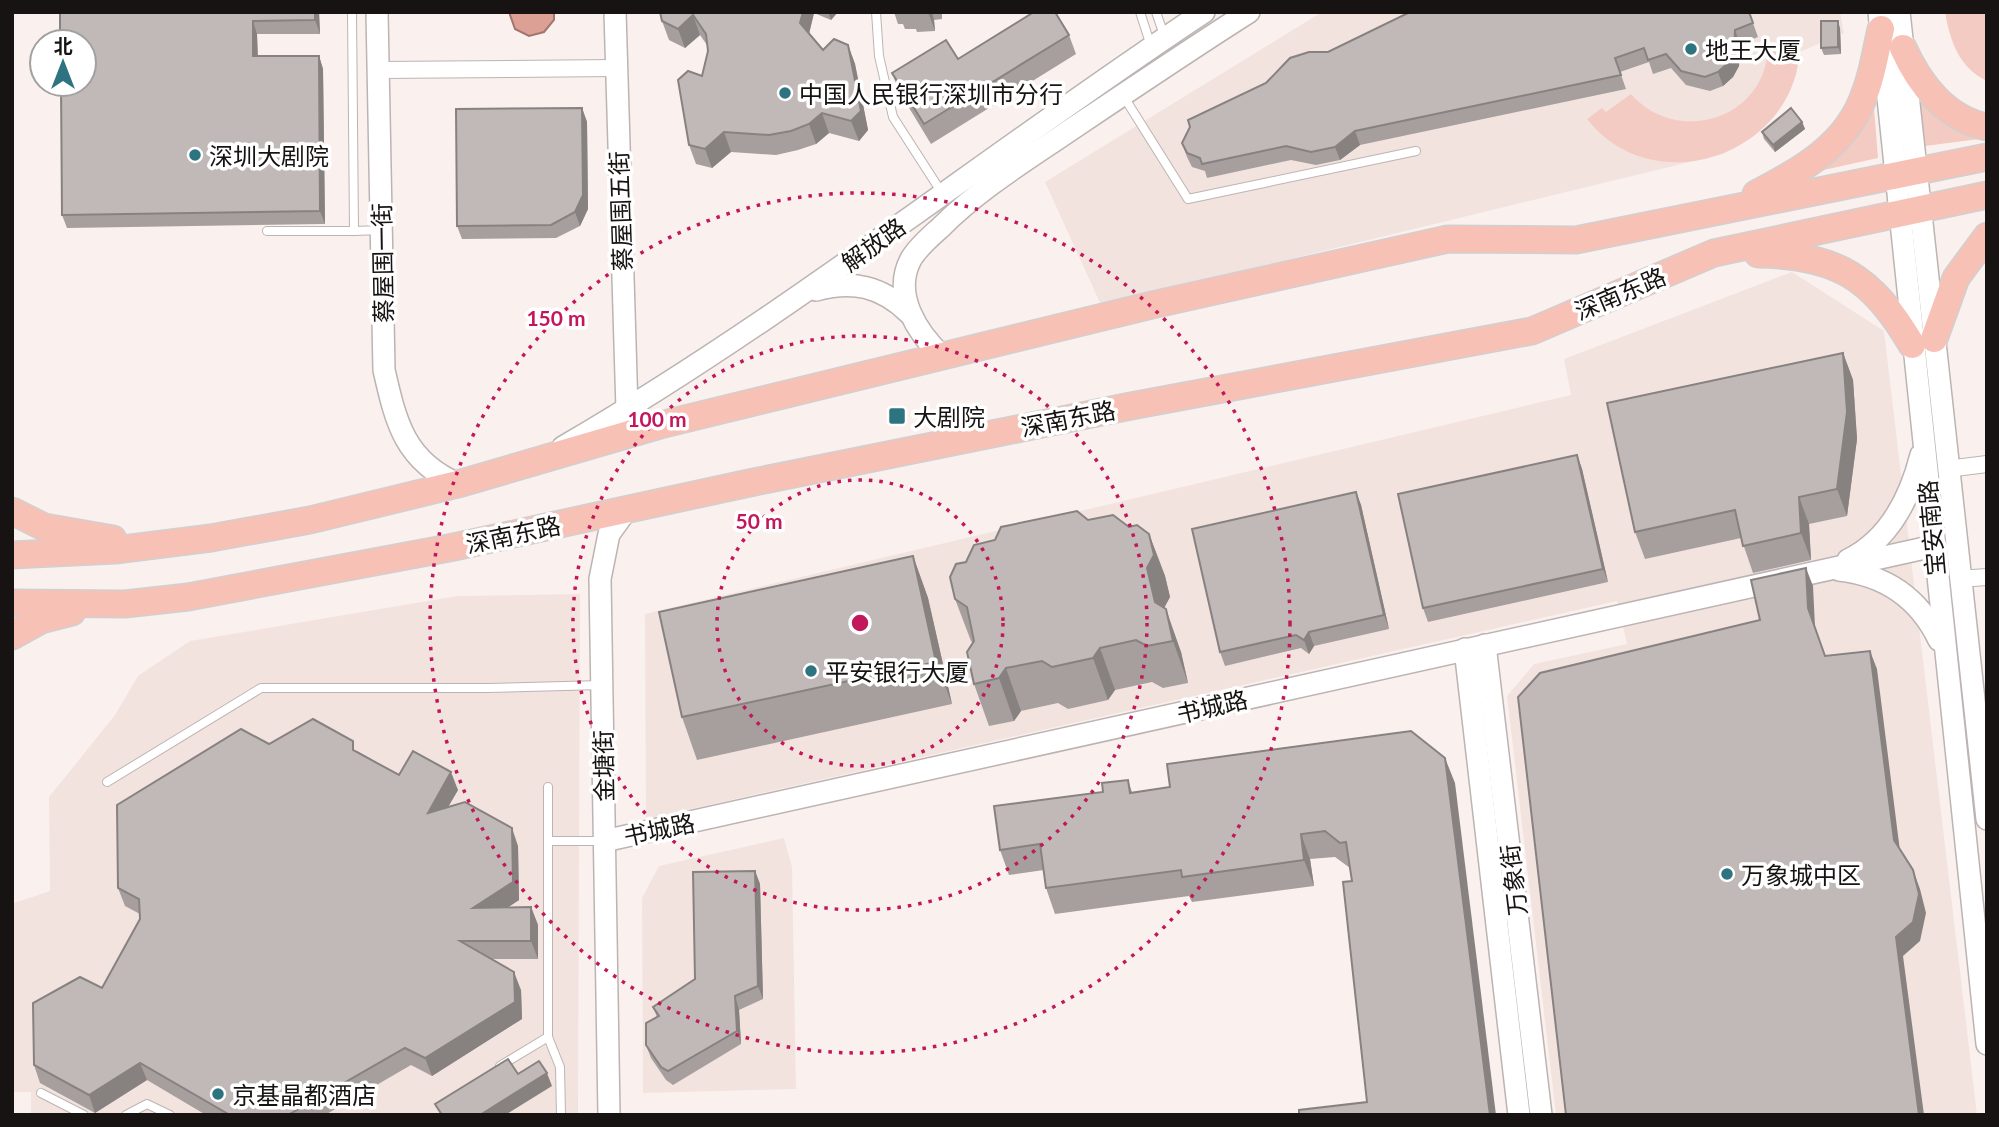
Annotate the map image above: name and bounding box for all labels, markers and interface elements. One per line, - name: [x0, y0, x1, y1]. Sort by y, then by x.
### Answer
- north arrow: [28, 28, 98, 98]
- text: 北: [53, 34, 73, 57]
- place label: 地王大厦: [1705, 35, 1801, 64]
- marker: 地王大厦: [1683, 41, 1699, 57]
- place label: 中国人民银行深圳市分行: [799, 79, 1063, 108]
- marker: 中国人民银行深圳市分行: [777, 85, 793, 101]
- place label: 深圳大剧院: [209, 141, 329, 170]
- marker: 深圳大剧院: [187, 147, 203, 163]
- street label: 蔡屋围五街: [603, 151, 637, 271]
- street label: 蔡屋围一街: [366, 203, 398, 323]
- street label: 解放路: [835, 211, 911, 277]
- street label: 深南东路: [1570, 261, 1670, 325]
- text: 150 m: [526, 305, 586, 330]
- street label: 深南东路: [1018, 395, 1118, 441]
- place label: 大剧院: [913, 402, 985, 431]
- text: 100 m: [627, 406, 687, 431]
- marker: 大剧院: [887, 406, 907, 426]
- street label: 宝安南路: [1912, 479, 1950, 577]
- text: 50 m: [735, 508, 783, 533]
- street label: 深南东路: [463, 510, 563, 558]
- centre of rings: [848, 611, 872, 635]
- place label: 平安银行大厦: [825, 657, 969, 686]
- marker: 平安银行大厦: [803, 663, 819, 679]
- street label: 书城路: [1174, 684, 1250, 728]
- street label: 金塘街: [588, 730, 618, 802]
- street label: 书城路: [621, 807, 697, 851]
- street label: 万象街: [1494, 843, 1532, 917]
- place label: 万象城中区: [1741, 860, 1861, 889]
- marker: 万象城中区: [1719, 866, 1735, 882]
- place label: 京基晶都酒店: [232, 1080, 376, 1109]
- marker: 京基晶都酒店: [210, 1086, 226, 1102]

